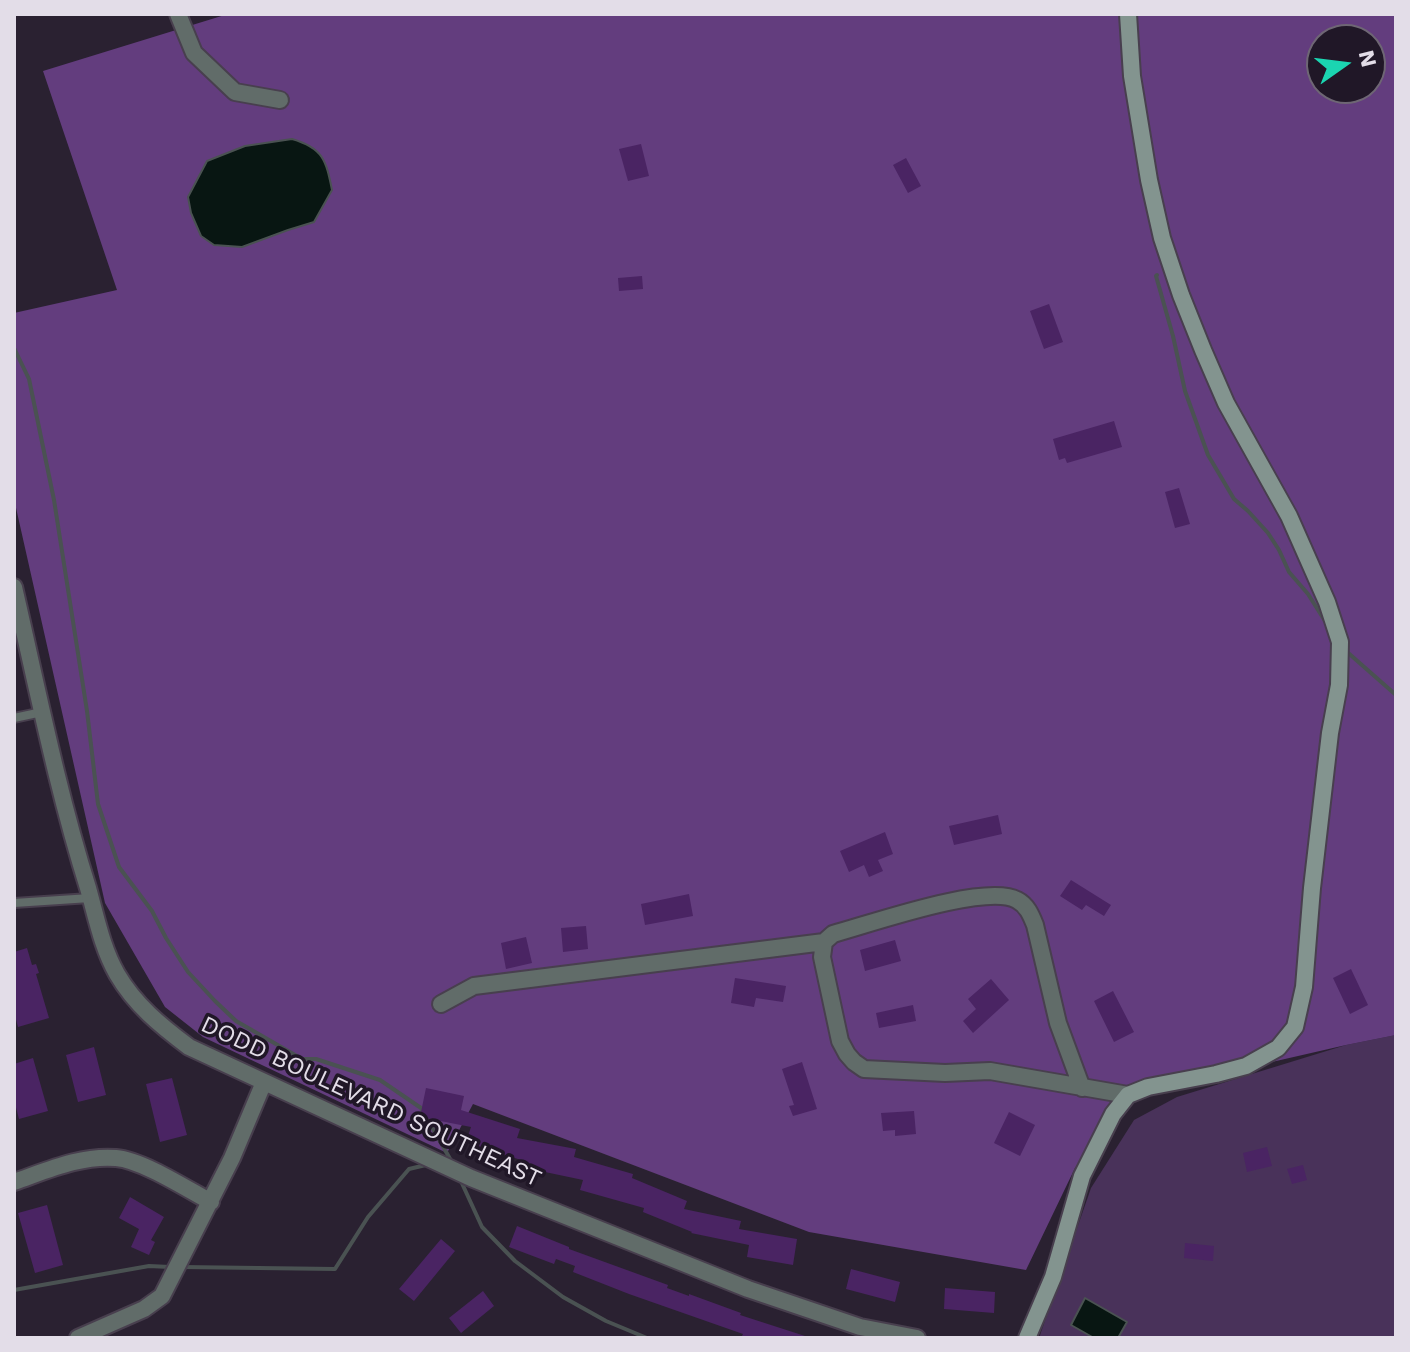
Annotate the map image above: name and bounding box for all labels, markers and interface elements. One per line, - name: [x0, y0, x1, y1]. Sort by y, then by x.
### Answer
- north arrow: [1306, 24, 1386, 104]
- text: N: [1354, 48, 1382, 69]
- street label: DODD BOULEVARD SOUTHEAST: [196, 1010, 546, 1194]

